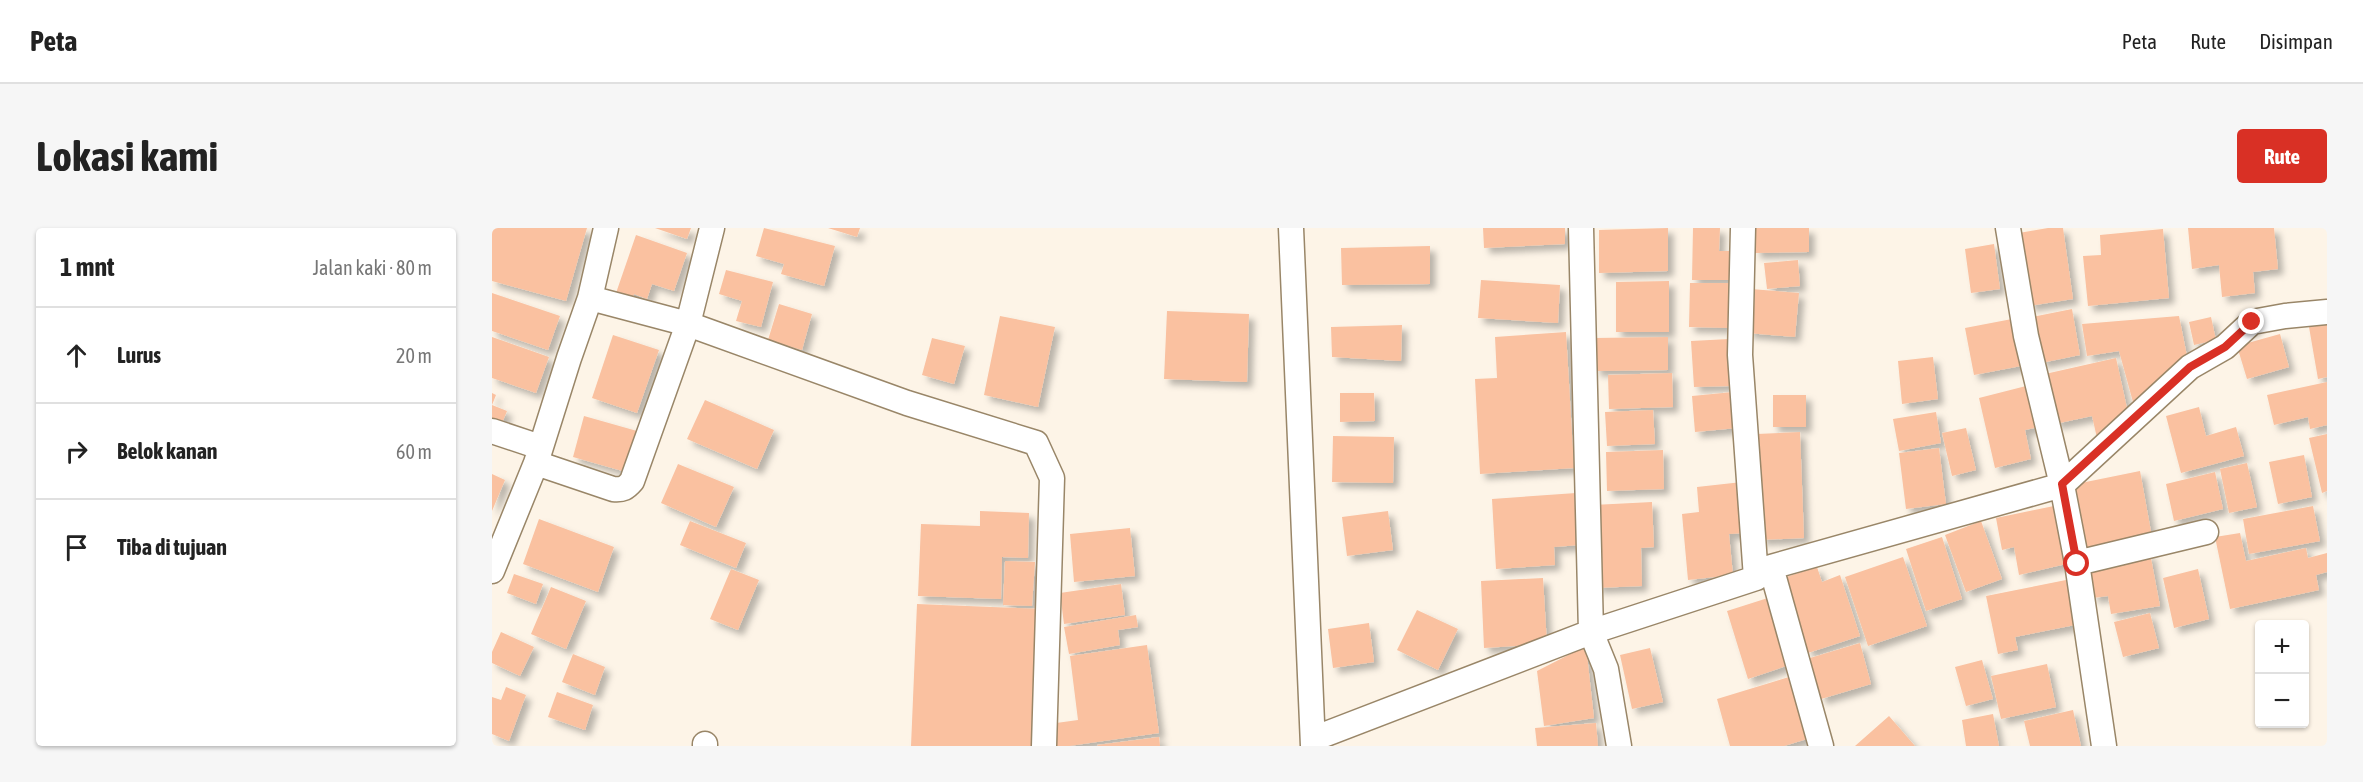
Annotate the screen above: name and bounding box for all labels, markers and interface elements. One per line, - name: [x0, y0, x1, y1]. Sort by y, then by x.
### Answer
- text: Peta: [30, 25, 77, 57]
- text: Peta: [2122, 29, 2157, 53]
- text: Rute: [2190, 29, 2226, 53]
- text: Disimpan: [2259, 29, 2333, 53]
- button: Rute: [2237, 129, 2327, 183]
- text: Lokasi kami: [36, 132, 218, 180]
- text: 1 mnt: [60, 252, 115, 282]
- text: Jalan kaki · 80 m: [313, 256, 432, 279]
- route end: [2238, 308, 2264, 334]
- icon: ahead: [60, 339, 93, 372]
- text: Lurus: [117, 342, 161, 368]
- text: 20 m: [396, 344, 432, 367]
- icon: right: [60, 435, 93, 468]
- text: Belok kanan: [117, 438, 218, 464]
- text: 60 m: [396, 440, 432, 463]
- icon: arrive: [60, 531, 93, 564]
- text: Tiba di tujuan: [117, 534, 227, 560]
- route start: [2063, 550, 2089, 576]
- map controls: [2255, 620, 2309, 728]
- button: +: [2255, 620, 2309, 674]
- button: −: [2255, 674, 2309, 728]

